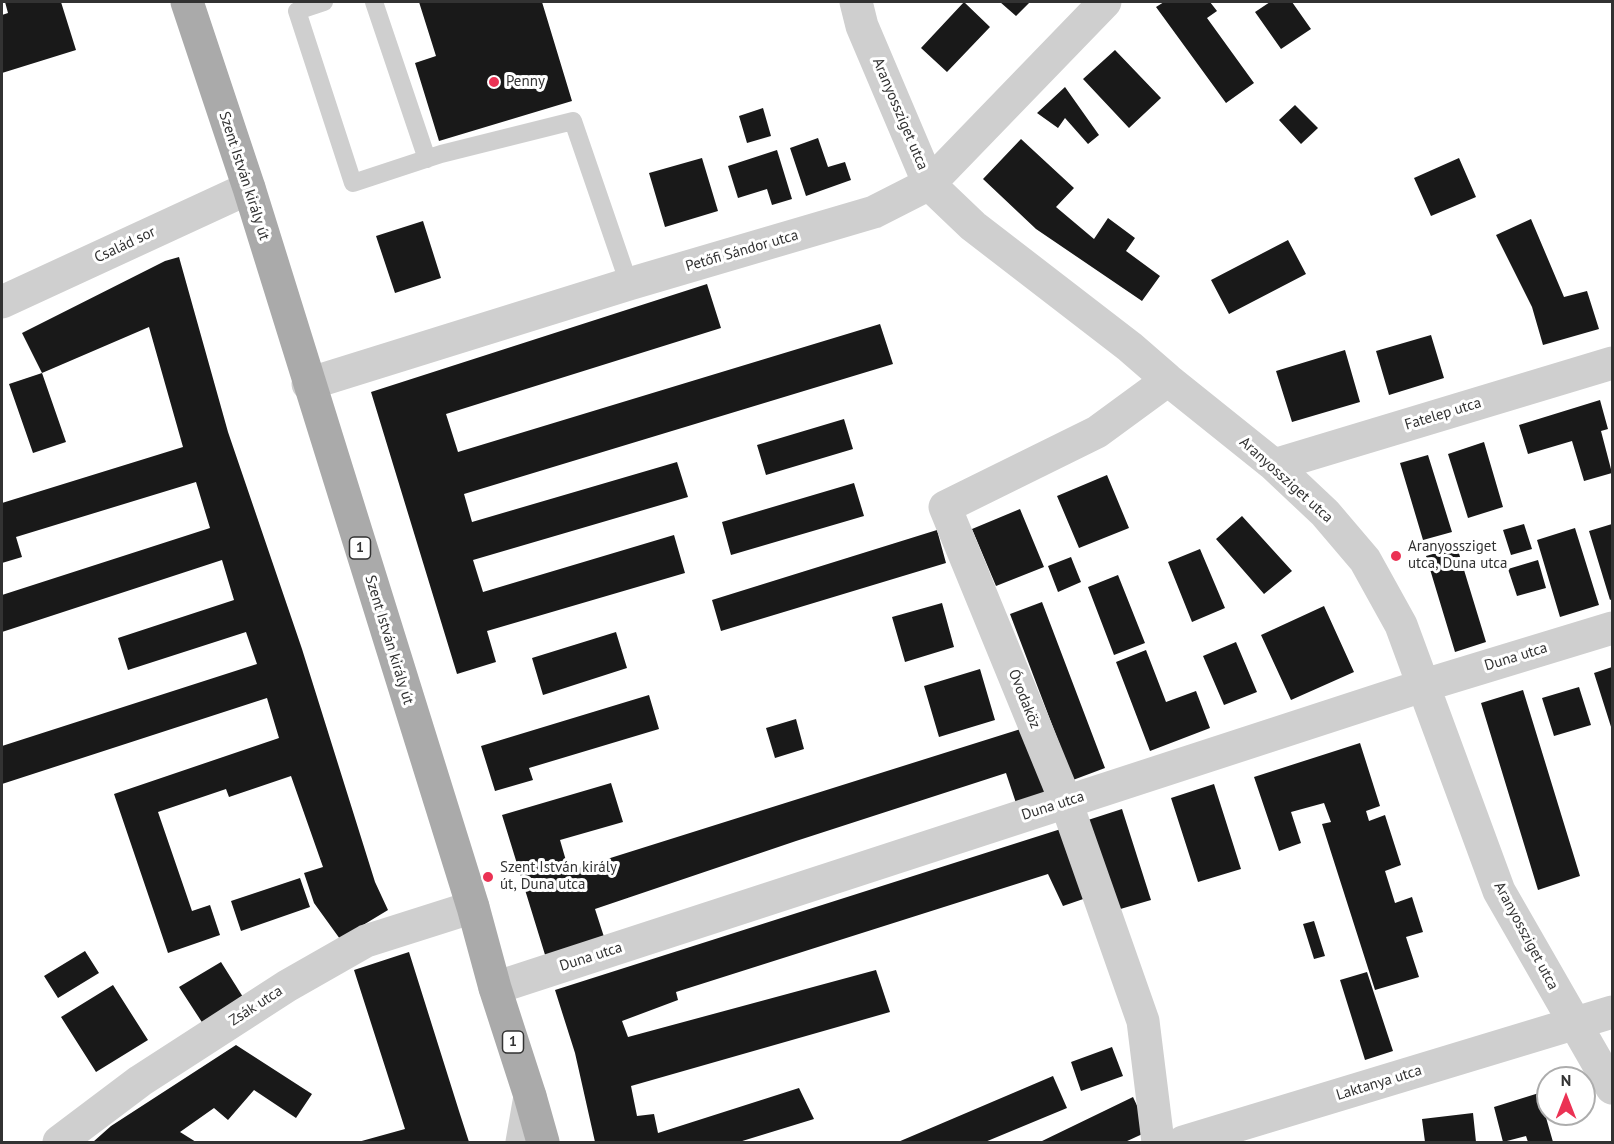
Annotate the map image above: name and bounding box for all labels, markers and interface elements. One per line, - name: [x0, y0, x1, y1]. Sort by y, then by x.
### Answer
- street label: Aranyossziget utca: [868, 55, 932, 173]
- place label: Penny: [506, 73, 545, 91]
- marker: Penny: [487, 75, 501, 89]
- street label: Szent István király út: [215, 109, 273, 243]
- street label: Család sor: [92, 223, 158, 267]
- street label: Petőfi Sándor utca: [683, 226, 801, 276]
- street label: Fatelep utca: [1403, 394, 1483, 434]
- street label: Aranyossziget utca: [1235, 433, 1337, 527]
- road number: 1: [350, 537, 370, 559]
- place label: Aranyossziget utca, Duna utca: [1408, 538, 1507, 573]
- marker: Aranyossziget utca, Duna utca: [1389, 549, 1403, 563]
- street label: Szent István király út: [361, 573, 417, 707]
- street label: Duna utca: [1482, 639, 1550, 675]
- street label: Óvodaköz: [1004, 667, 1044, 731]
- street label: Duna utca: [1019, 787, 1087, 825]
- place label: Szent István király út, Duna utca: [500, 859, 617, 894]
- marker: Szent István király út, Duna utca: [481, 870, 495, 884]
- street label: Aranyossziget utca: [1490, 879, 1562, 993]
- street label: Duna utca: [557, 938, 625, 976]
- street label: Zsák utca: [226, 982, 286, 1030]
- road number: 1: [502, 1031, 524, 1053]
- street label: Laktanya utca: [1334, 1061, 1424, 1105]
- north arrow: [1536, 1066, 1596, 1126]
- text: N: [1561, 1070, 1571, 1090]

